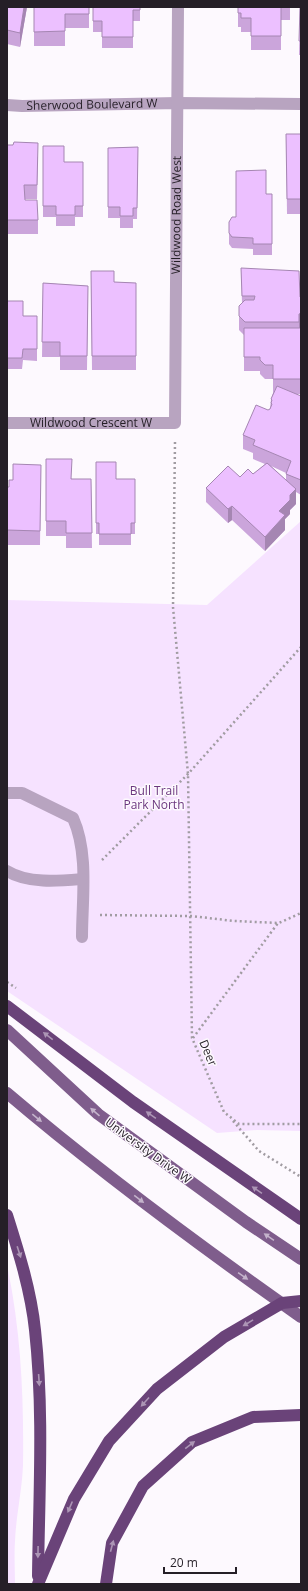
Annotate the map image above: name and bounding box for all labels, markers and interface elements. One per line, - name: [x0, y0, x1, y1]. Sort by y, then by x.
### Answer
- street label: Sherwood Boulevard W: [26, 94, 158, 114]
- street label: Wildwood Road West: [167, 156, 185, 274]
- street label: Wildwood Crescent W: [30, 414, 152, 431]
- park label: Bull Trail Park North: [123, 782, 185, 813]
- one-way arrow: [42, 1031, 53, 1040]
- street label: Deer: [195, 1037, 222, 1069]
- one-way arrow: [90, 1107, 101, 1116]
- one-way arrow: [145, 1111, 156, 1119]
- one-way arrow: [32, 1114, 42, 1123]
- street label: University Drive W: [102, 1114, 195, 1188]
- one-way arrow: [252, 1186, 262, 1194]
- one-way arrow: [134, 1195, 144, 1203]
- one-way arrow: [263, 1233, 274, 1241]
- one-way arrow: [16, 1247, 22, 1259]
- one-way arrow: [238, 1272, 249, 1280]
- one-way arrow: [242, 1320, 254, 1327]
- one-way arrow: [35, 1374, 42, 1386]
- one-way arrow: [140, 1397, 150, 1407]
- one-way arrow: [185, 1441, 196, 1449]
- one-way arrow: [67, 1502, 73, 1513]
- one-way arrow: [110, 1539, 116, 1552]
- one-way arrow: [35, 1546, 41, 1559]
- scale bar: [164, 1549, 236, 1575]
- text: 20 m: [170, 1554, 198, 1571]

